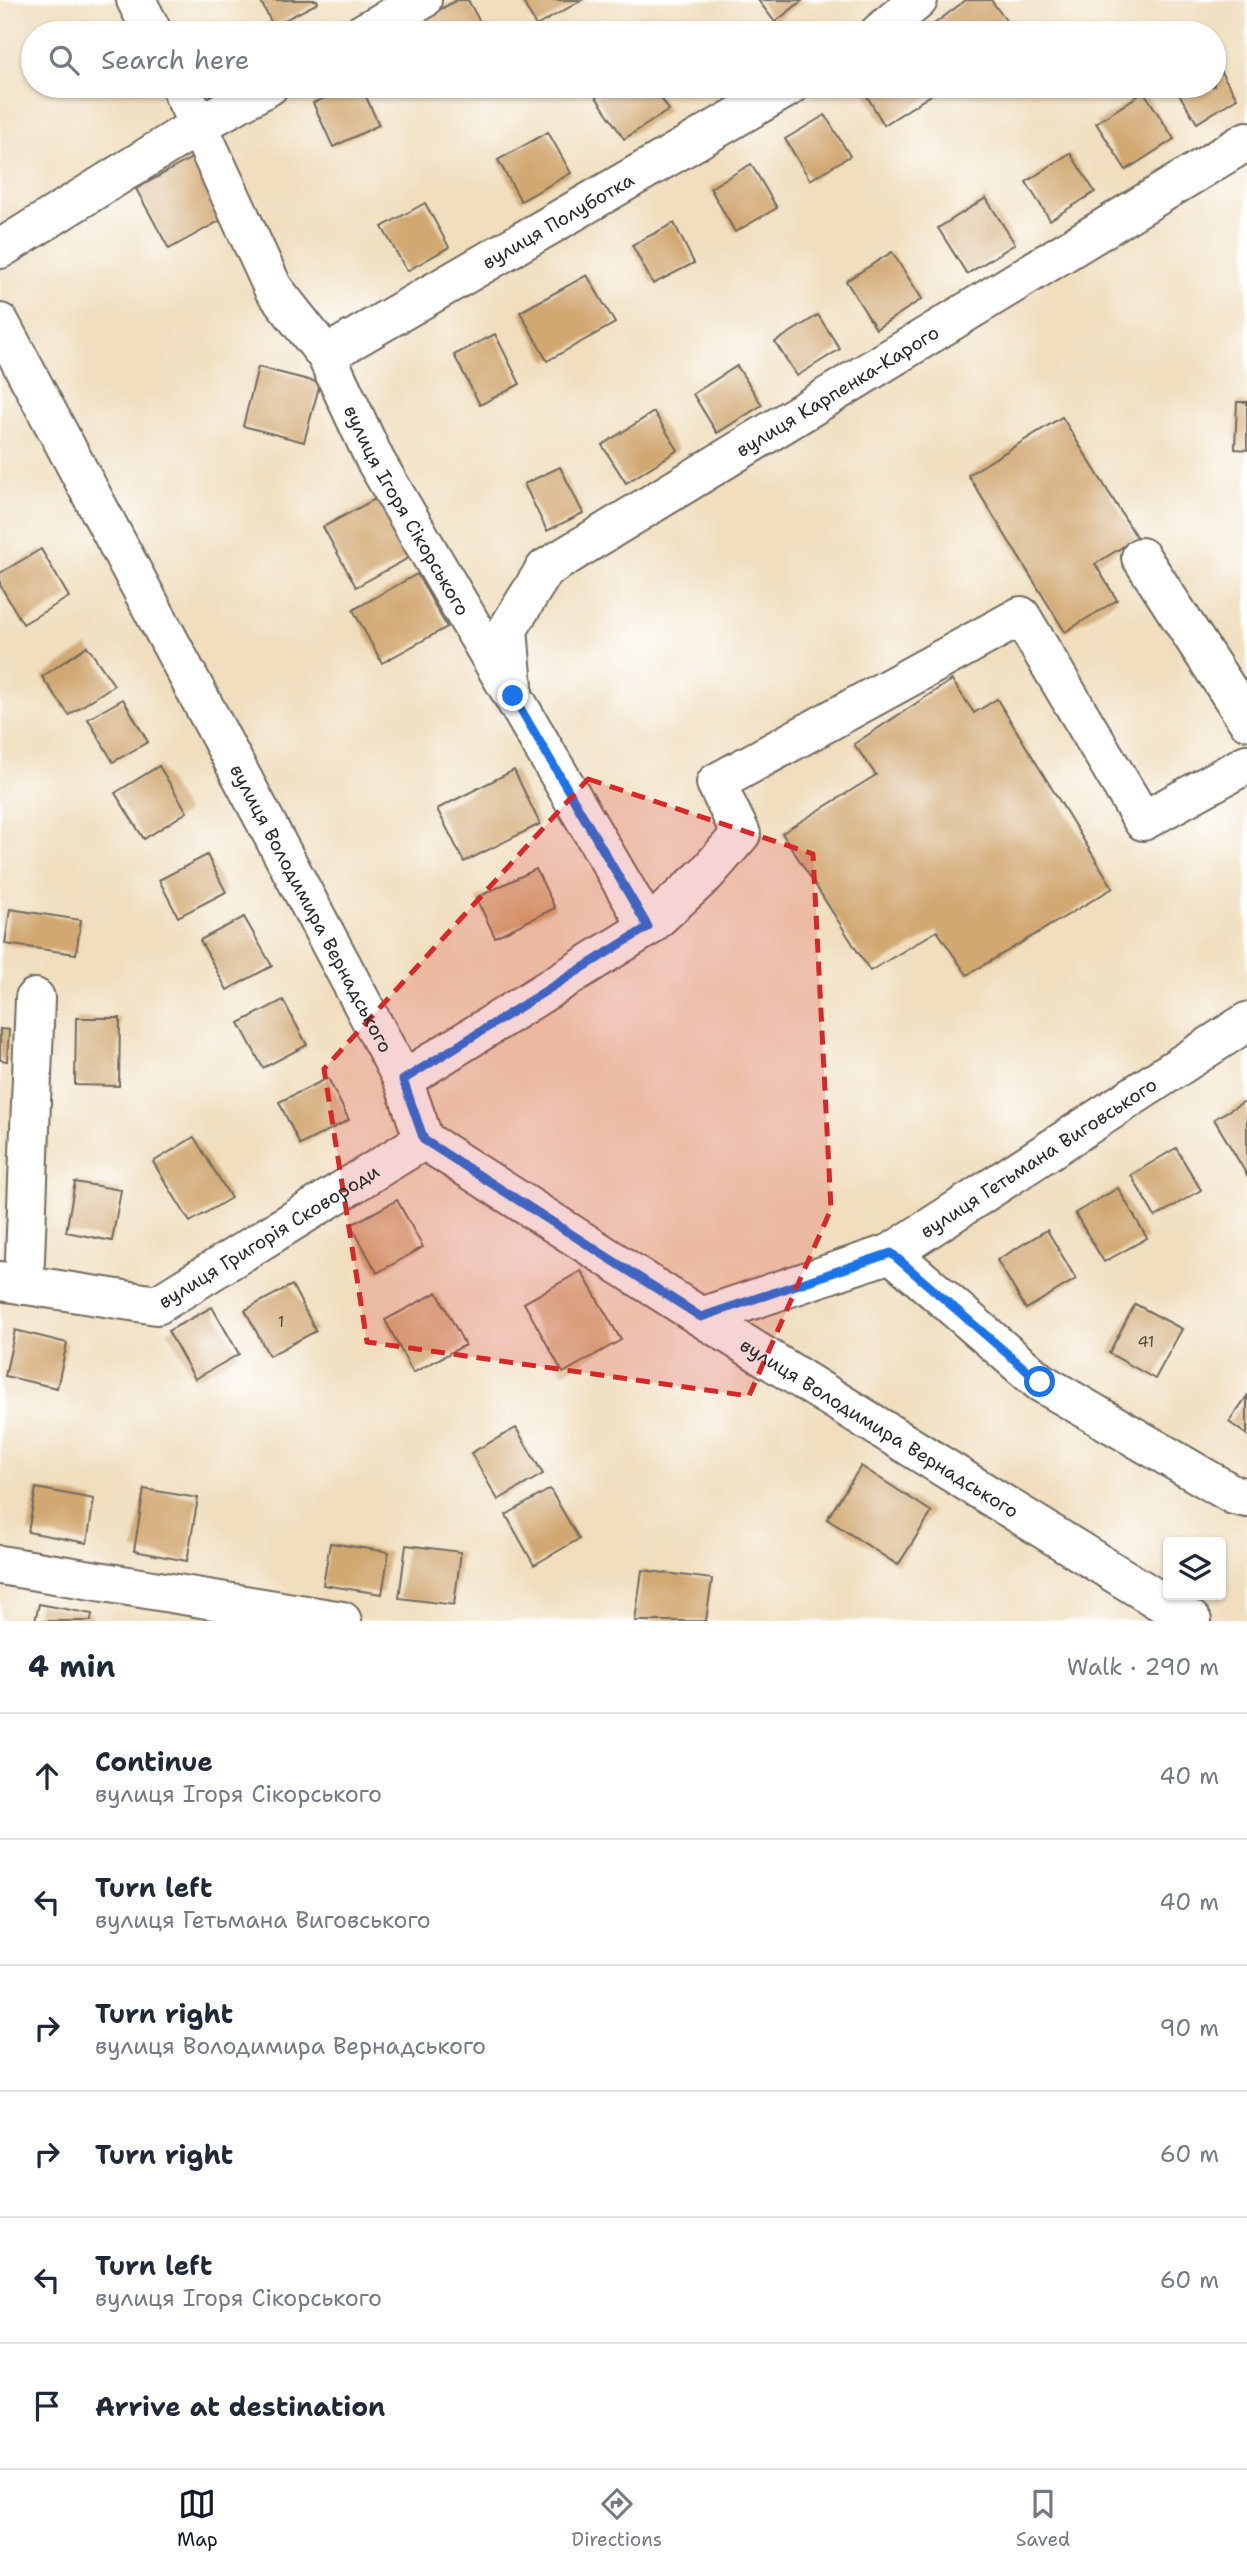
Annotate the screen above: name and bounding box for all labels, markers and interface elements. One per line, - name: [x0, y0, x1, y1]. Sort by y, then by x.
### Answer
- search box: [21, 21, 1226, 98]
- icon: search: [45, 41, 83, 79]
- text: Search here: [101, 42, 250, 77]
- street label: вулиця Полуботка: [477, 167, 638, 274]
- street label: вулиця Карпенка-Карого: [731, 319, 943, 462]
- street label: вулиця Ігоря Сікорського: [339, 401, 476, 620]
- route end: [497, 680, 528, 711]
- street label: вулиця Володимира Вернадського: [225, 760, 399, 1057]
- street label: вулиця Гетьмана Виговського: [915, 1071, 1161, 1243]
- street label: вулиця Григорія Сковороди: [153, 1158, 384, 1314]
- house number: 1: [278, 1311, 284, 1332]
- house number: 41: [1137, 1331, 1155, 1352]
- street label: вулиця Володимира Вернадського: [736, 1332, 1024, 1523]
- route start: [1024, 1366, 1055, 1397]
- map controls: [1163, 1537, 1226, 1600]
- button: layers: [1163, 1537, 1226, 1600]
- text: 4 min: [28, 1646, 115, 1687]
- text: Walk · 290 m: [1067, 1652, 1219, 1682]
- text: Continue: [95, 1744, 213, 1779]
- icon: ahead: [28, 1757, 66, 1795]
- text: 40 m: [1159, 1761, 1219, 1791]
- text: вулиця Ігоря Сікорського: [95, 1779, 382, 1809]
- text: Turn left: [95, 1870, 212, 1905]
- icon: left: [28, 1883, 66, 1921]
- text: 40 m: [1159, 1887, 1219, 1917]
- text: вулиця Гетьмана Виговського: [95, 1905, 431, 1935]
- text: Turn right: [95, 1996, 233, 2031]
- icon: right: [28, 2009, 66, 2047]
- text: 90 m: [1159, 2013, 1219, 2043]
- text: вулиця Володимира Вернадського: [95, 2031, 486, 2061]
- icon: right: [28, 2135, 66, 2173]
- text: Turn right: [95, 2137, 233, 2172]
- text: 60 m: [1160, 2139, 1219, 2169]
- text: Turn left: [95, 2248, 212, 2283]
- icon: left: [28, 2261, 66, 2299]
- text: 60 m: [1160, 2265, 1219, 2295]
- text: вулиця Ігоря Сікорського: [95, 2283, 382, 2313]
- icon: arrive: [28, 2387, 66, 2425]
- text: Arrive at destination: [95, 2389, 385, 2424]
- tab: Map: [177, 2485, 218, 2552]
- tab: Directions: [572, 2485, 662, 2552]
- tab: Saved: [1016, 2485, 1070, 2552]

